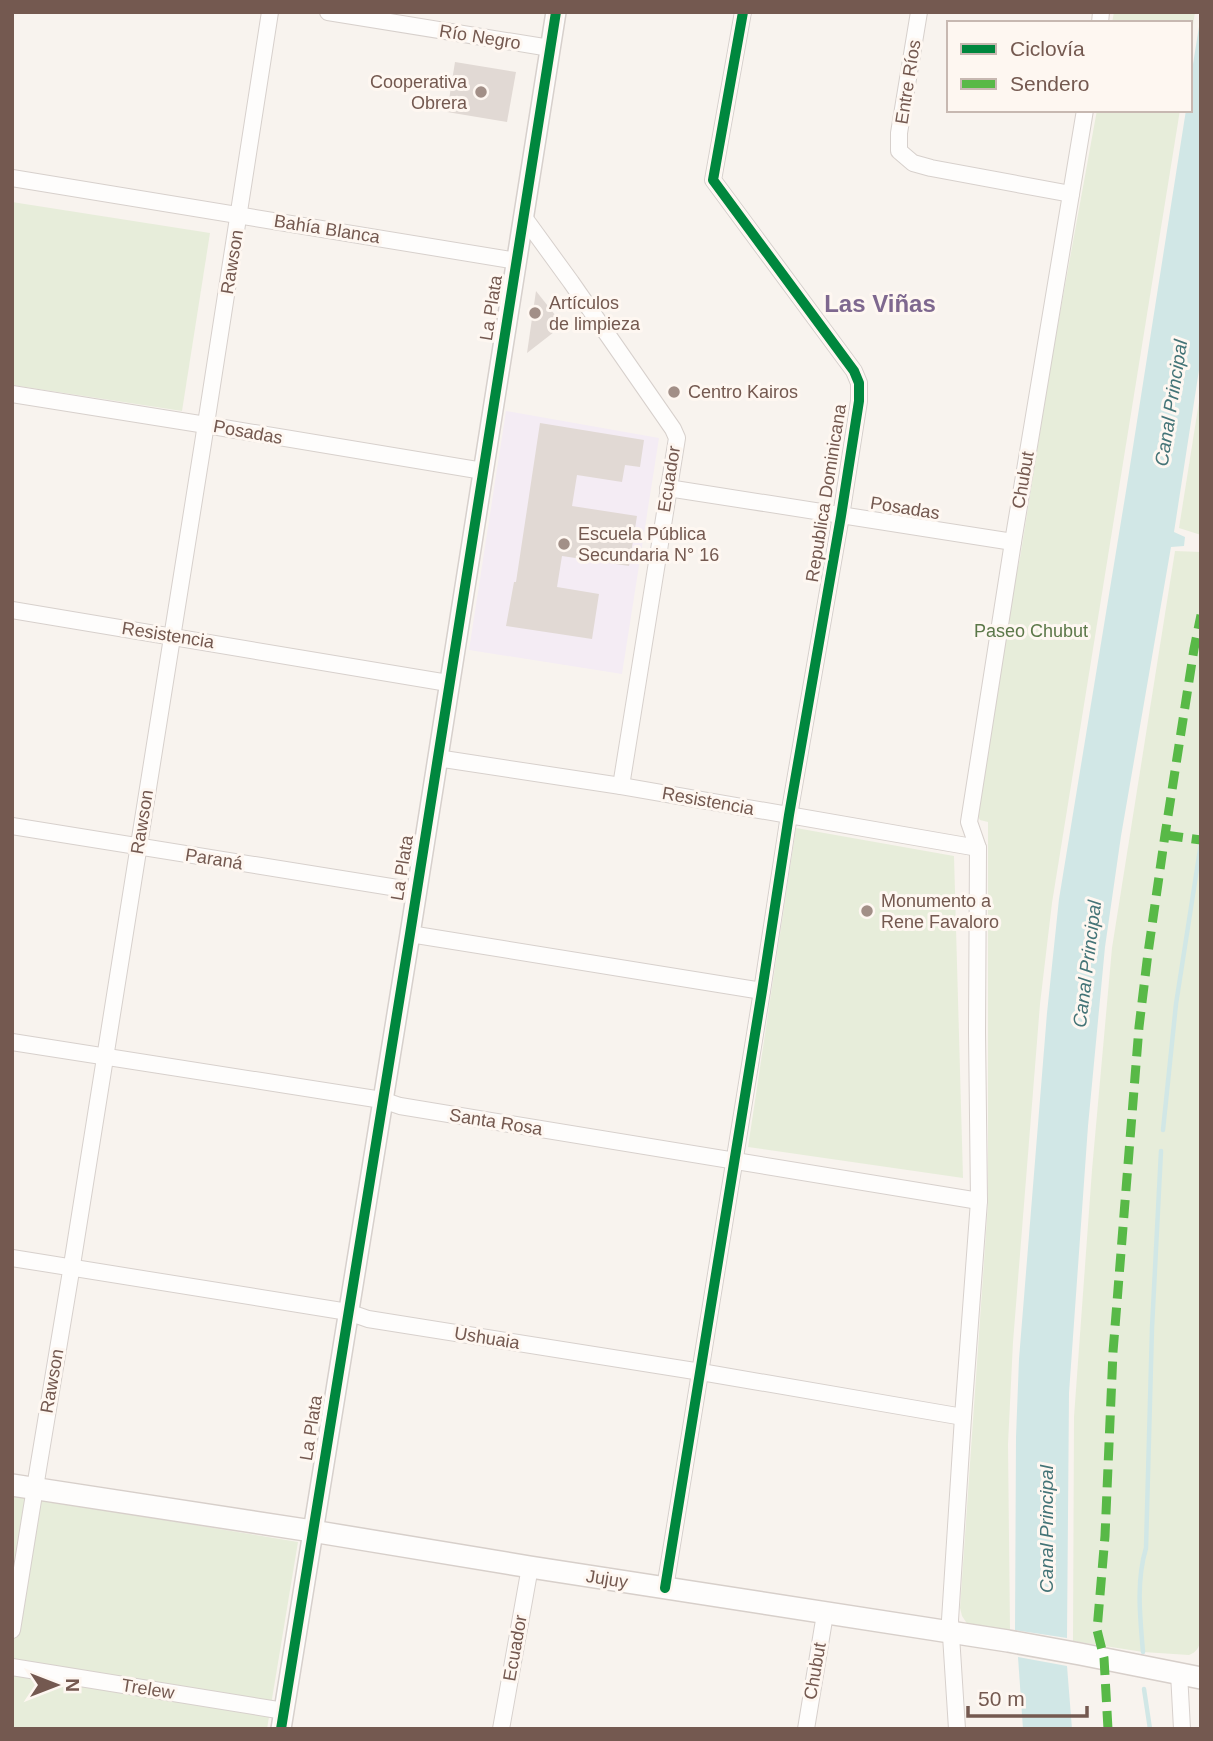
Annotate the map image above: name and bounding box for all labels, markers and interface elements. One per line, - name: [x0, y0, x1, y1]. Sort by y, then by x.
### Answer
- street label: Río Negro: [438, 21, 522, 53]
- legend: [947, 21, 1192, 112]
- text: Ciclovía: [1010, 37, 1085, 60]
- street label: Entre Ríos: [891, 38, 925, 126]
- place label: Cooperativa Obrera: [370, 72, 468, 113]
- text: Sendero: [1010, 72, 1089, 95]
- marker: Cooperativa Obrera: [473, 84, 489, 100]
- street label: Bahía Blanca: [273, 211, 382, 247]
- street label: Rawson: [217, 228, 247, 296]
- street label: La Plata: [476, 273, 506, 342]
- district label: Las Viñas: [824, 290, 936, 317]
- place label: Artículos de limpieza: [549, 293, 641, 334]
- marker: Artículos de limpieza: [527, 305, 543, 321]
- water label: Canal Principal: [1151, 337, 1191, 468]
- place label: Centro Kairos: [688, 382, 798, 402]
- marker: Centro Kairos: [666, 384, 682, 400]
- street label: Republica Dominicana: [802, 402, 850, 584]
- street label: Posadas: [212, 416, 284, 448]
- street label: Ecuador: [654, 444, 684, 514]
- street label: Chubut: [1008, 450, 1038, 510]
- street label: Posadas: [869, 493, 941, 523]
- place label: Escuela Pública Secundaria N° 16: [578, 524, 719, 565]
- marker: Escuela Pública Secundaria N° 16: [556, 536, 572, 552]
- street label: Resistencia: [120, 618, 216, 652]
- park label: Paseo Chubut: [974, 621, 1088, 641]
- street label: Resistencia: [660, 783, 757, 819]
- street label: Rawson: [127, 788, 157, 856]
- street label: La Plata: [387, 833, 417, 902]
- street label: Paraná: [184, 845, 245, 874]
- place label: Monumento a Rene Favaloro: [881, 891, 999, 932]
- water label: Canal Principal: [1069, 899, 1105, 1029]
- marker: Monumento a Rene Favaloro: [859, 903, 875, 919]
- street label: Santa Rosa: [448, 1105, 545, 1139]
- street label: Ushuaia: [453, 1323, 522, 1353]
- street label: Rawson: [37, 1347, 67, 1415]
- street label: La Plata: [296, 1393, 326, 1462]
- water label: Canal Principal: [1036, 1464, 1057, 1593]
- street label: Jujuy: [585, 1566, 629, 1592]
- street label: Ecuador: [499, 1613, 531, 1683]
- street label: Chubut: [800, 1641, 830, 1701]
- north arrow: [21, 1650, 91, 1720]
- scale bar: [968, 1674, 1087, 1718]
- street label: Trelew: [120, 1675, 177, 1703]
- text: N: [62, 1678, 83, 1692]
- text: 50 m: [978, 1687, 1025, 1710]

